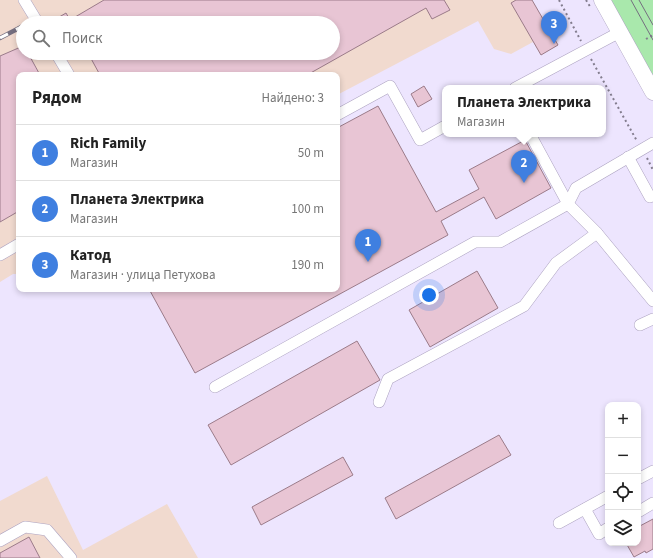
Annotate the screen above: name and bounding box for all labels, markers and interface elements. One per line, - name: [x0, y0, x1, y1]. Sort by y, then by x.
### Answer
- pin: 3: [541, 11, 567, 44]
- search box: [16, 16, 340, 60]
- icon: search: [30, 27, 52, 49]
- text: Поиск: [62, 28, 103, 49]
- popup: [442, 85, 606, 137]
- text: Рядом: [32, 86, 82, 110]
- text: Найдено: 3: [262, 89, 324, 107]
- text: Планета Электрика: [457, 92, 591, 113]
- text: Магазин: [457, 113, 505, 131]
- text: Rich Family: [70, 133, 146, 154]
- text: 1: [42, 144, 48, 162]
- text: 50 m: [298, 144, 324, 162]
- pin: 2: [511, 150, 537, 183]
- text: Магазин: [70, 154, 118, 172]
- text: Планета Электрика: [70, 189, 204, 210]
- text: 2: [42, 200, 48, 218]
- text: 100 m: [291, 200, 324, 218]
- text: Магазин: [70, 210, 118, 228]
- pin: 1: [355, 229, 381, 262]
- text: Катод: [70, 245, 111, 266]
- text: 3: [42, 256, 48, 274]
- text: 190 m: [291, 256, 324, 274]
- text: Магазин · улица Петухова: [70, 266, 216, 284]
- your location: [419, 285, 439, 305]
- map controls: [605, 402, 641, 546]
- button: +: [605, 402, 641, 438]
- button: −: [605, 438, 641, 474]
- button: locate: [605, 474, 641, 510]
- button: layers: [605, 510, 641, 546]

